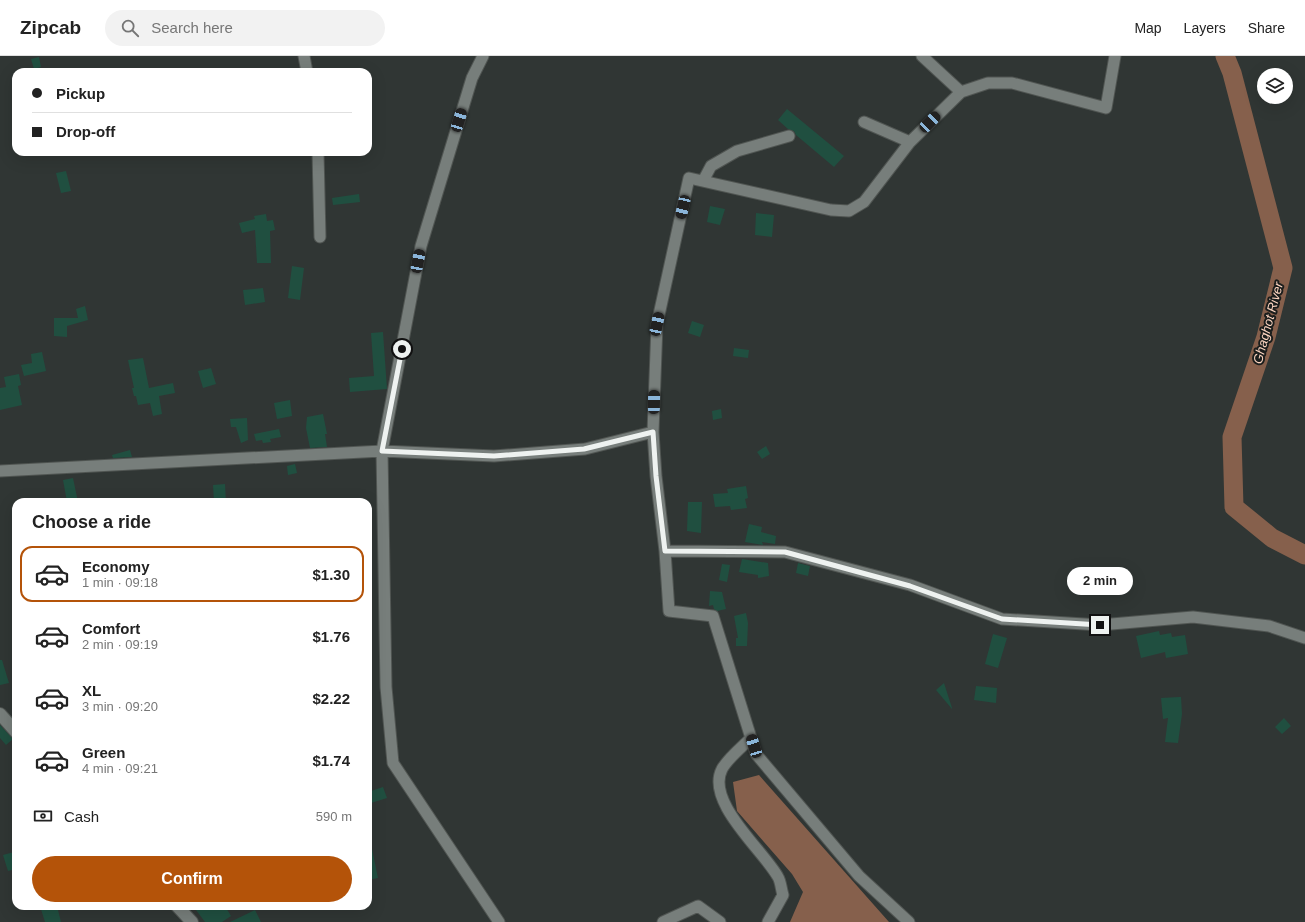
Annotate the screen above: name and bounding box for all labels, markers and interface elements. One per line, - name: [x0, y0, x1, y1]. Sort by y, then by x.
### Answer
- search box: [105, 10, 385, 46]
- text: Zipcab: [20, 17, 81, 38]
- icon: search: [119, 17, 141, 39]
- text: Search here: [151, 19, 233, 36]
- text: Map: [1134, 20, 1162, 36]
- text: Layers: [1184, 20, 1226, 36]
- text: Share: [1248, 20, 1285, 36]
- map controls: [1257, 68, 1293, 104]
- button: layers: [1257, 68, 1293, 104]
- text: Pickup: [56, 85, 105, 102]
- car: [450, 107, 468, 133]
- car: [917, 109, 943, 135]
- text: Drop-off: [56, 123, 115, 140]
- car: [674, 194, 692, 220]
- car: [410, 248, 426, 274]
- water label: Ghaghot River: [1250, 280, 1286, 365]
- car: [649, 311, 665, 337]
- route start: [393, 340, 411, 358]
- car: [648, 390, 660, 414]
- text: Choose a ride: [32, 512, 151, 532]
- icon: car: [34, 556, 70, 592]
- text: Economy: [82, 558, 150, 575]
- text: $1.30: [312, 566, 350, 583]
- callout: 2 min: [1067, 567, 1133, 595]
- text: 2 min: [1083, 573, 1117, 588]
- text: 1 min · 09:18: [82, 575, 158, 590]
- route end: [1091, 616, 1109, 634]
- icon: car: [34, 618, 70, 654]
- text: Comfort: [82, 620, 140, 637]
- text: $1.76: [312, 628, 350, 645]
- text: 2 min · 09:19: [82, 637, 158, 652]
- icon: car: [34, 680, 70, 716]
- text: XL: [82, 682, 101, 699]
- text: $2.22: [312, 690, 350, 707]
- text: 3 min · 09:20: [82, 699, 158, 714]
- car: [745, 733, 763, 759]
- icon: car: [34, 742, 70, 778]
- text: Green: [82, 744, 125, 761]
- text: $1.74: [312, 752, 350, 769]
- text: 4 min · 09:21: [82, 761, 158, 776]
- icon: cash: [32, 805, 54, 827]
- text: Cash: [64, 808, 99, 825]
- text: 590 m: [316, 809, 352, 824]
- button: Confirm: [32, 856, 352, 902]

